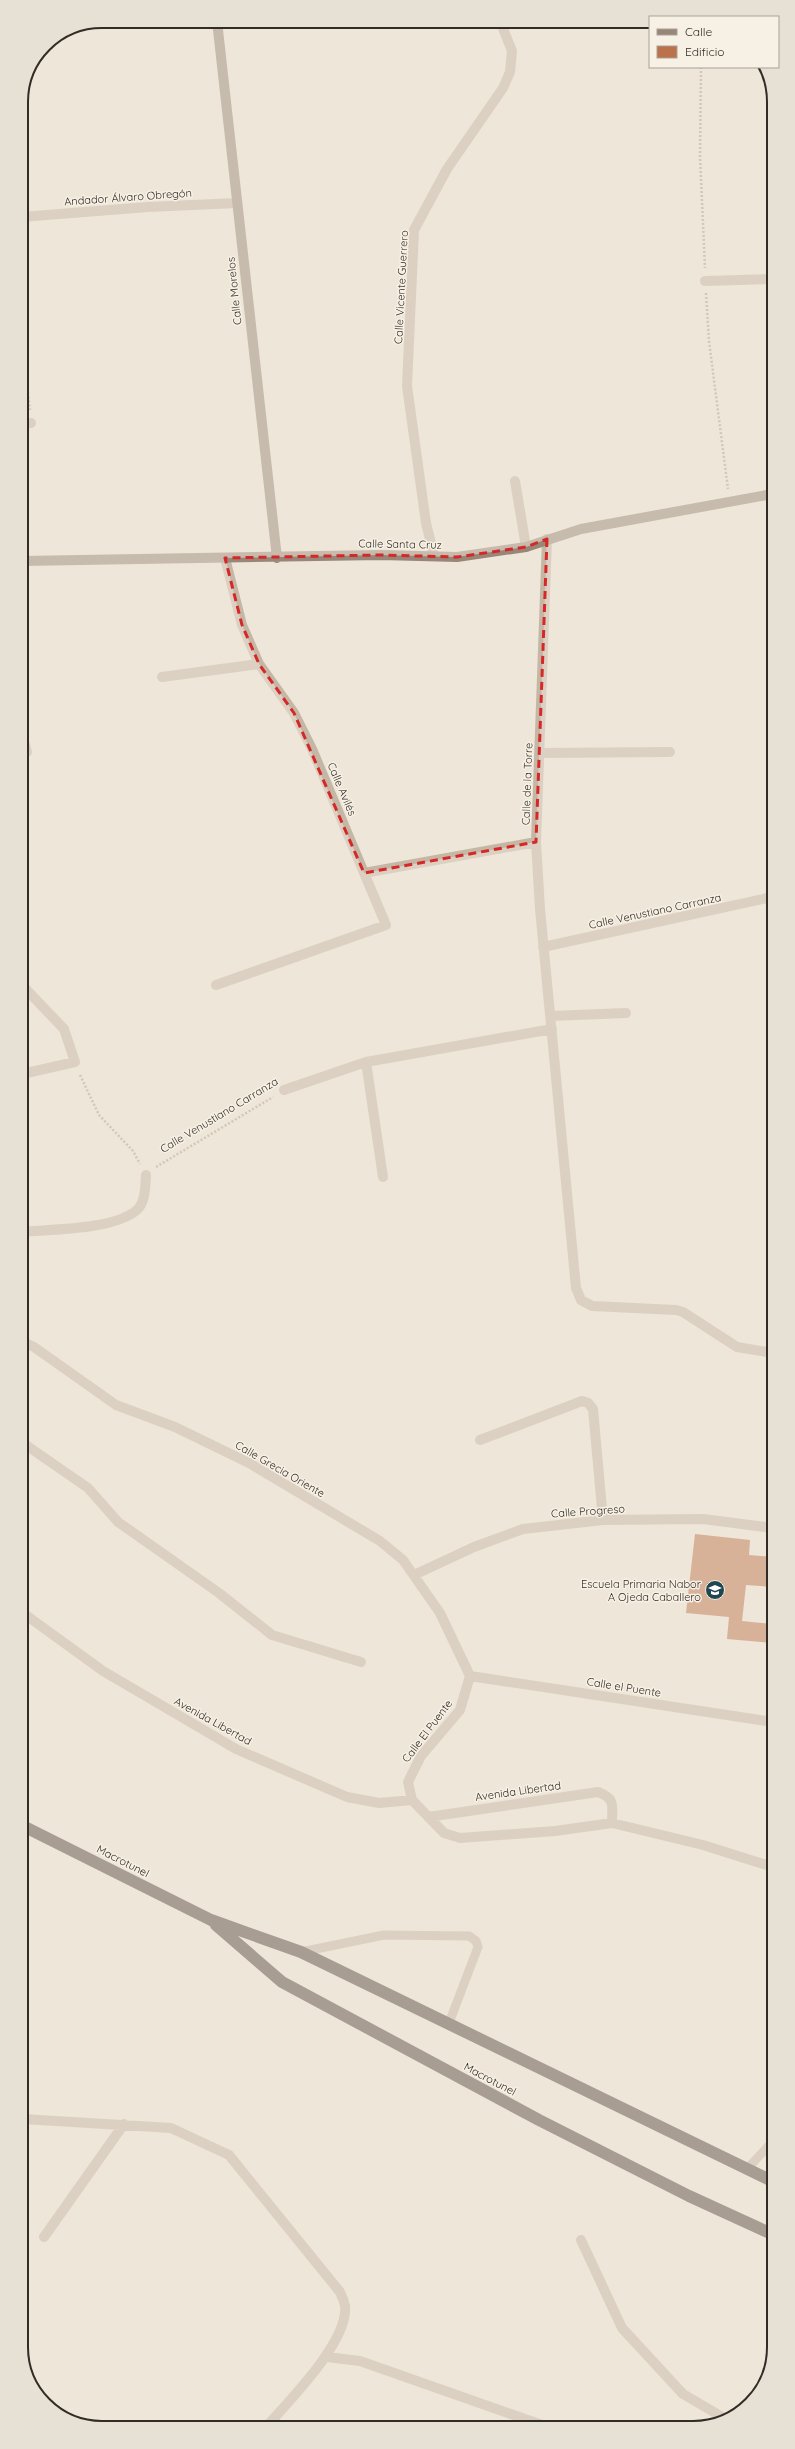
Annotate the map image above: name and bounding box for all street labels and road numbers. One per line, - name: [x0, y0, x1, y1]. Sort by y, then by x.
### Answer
- street label: Andador Álvaro Obregón: [64, 186, 192, 208]
- street label: Calle Vicente Guerrero: [391, 229, 411, 344]
- street label: Calle Morelos: [223, 256, 245, 326]
- street label: Calle Santa Cruz: [358, 536, 442, 552]
- street label: Calle de la Torre: [519, 743, 535, 825]
- street label: Calle Avilés: [324, 760, 360, 818]
- street label: Calle Venustiano Carranza: [588, 890, 722, 932]
- street label: Calle Venustiano Carranza: [158, 1074, 280, 1156]
- street label: Calle Grecia Oriente: [233, 1438, 327, 1500]
- street label: Calle Progreso: [551, 1501, 626, 1521]
- street label: Calle el Puente: [586, 1674, 662, 1700]
- street label: Avenida Libertad: [172, 1694, 254, 1748]
- street label: Calle El Puente: [399, 1697, 455, 1765]
- street label: Avenida Libertad: [474, 1778, 562, 1804]
- street label: Macrotunel: [94, 1842, 152, 1880]
- street label: Macrotunel: [461, 2059, 519, 2099]

